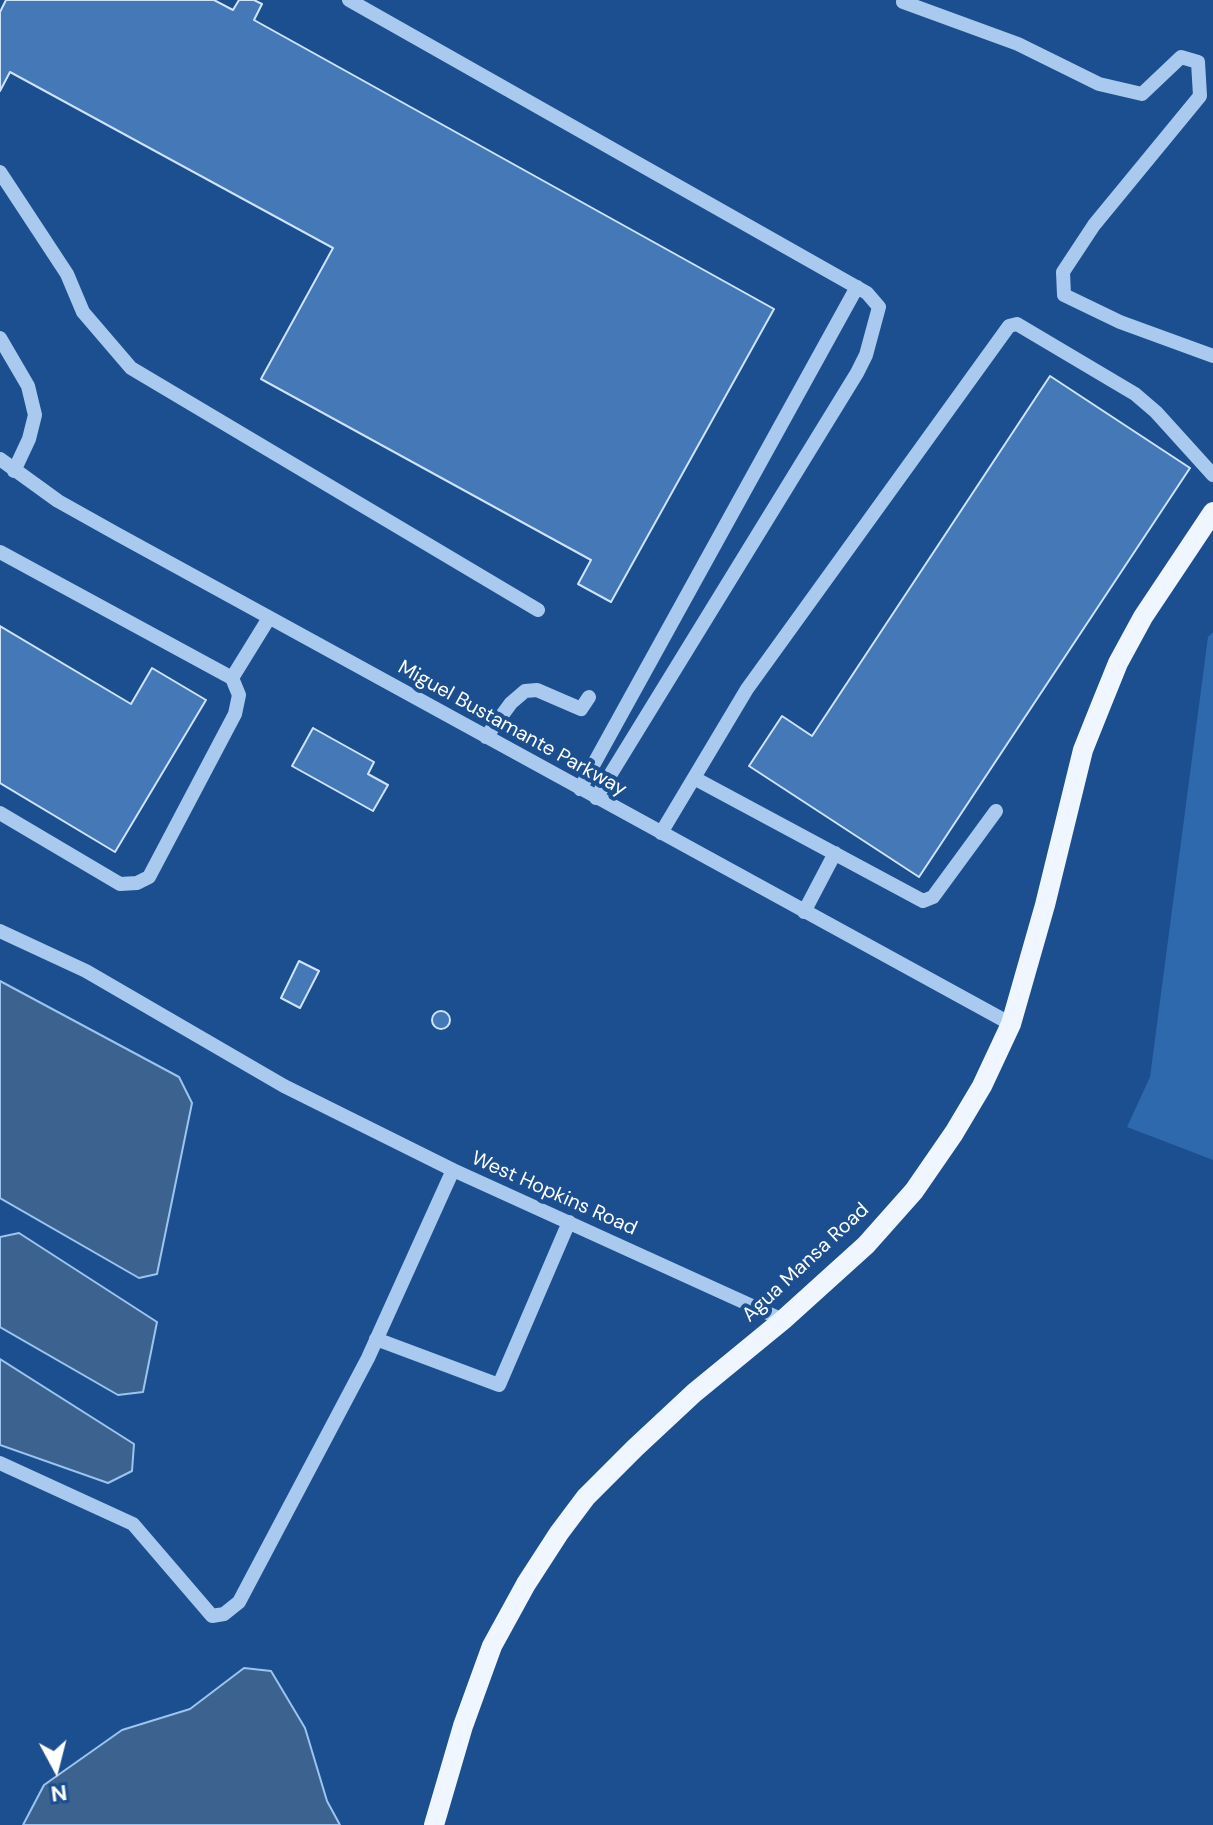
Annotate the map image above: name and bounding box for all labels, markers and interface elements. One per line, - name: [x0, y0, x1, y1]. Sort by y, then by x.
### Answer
- street label: Miguel Bustamante Parkway: [393, 656, 631, 802]
- street label: West Hopkins Road: [467, 1147, 641, 1241]
- street label: Agua Mansa Road: [738, 1198, 874, 1328]
- north arrow: [16, 1729, 96, 1809]
- text: N: [49, 1778, 69, 1809]

